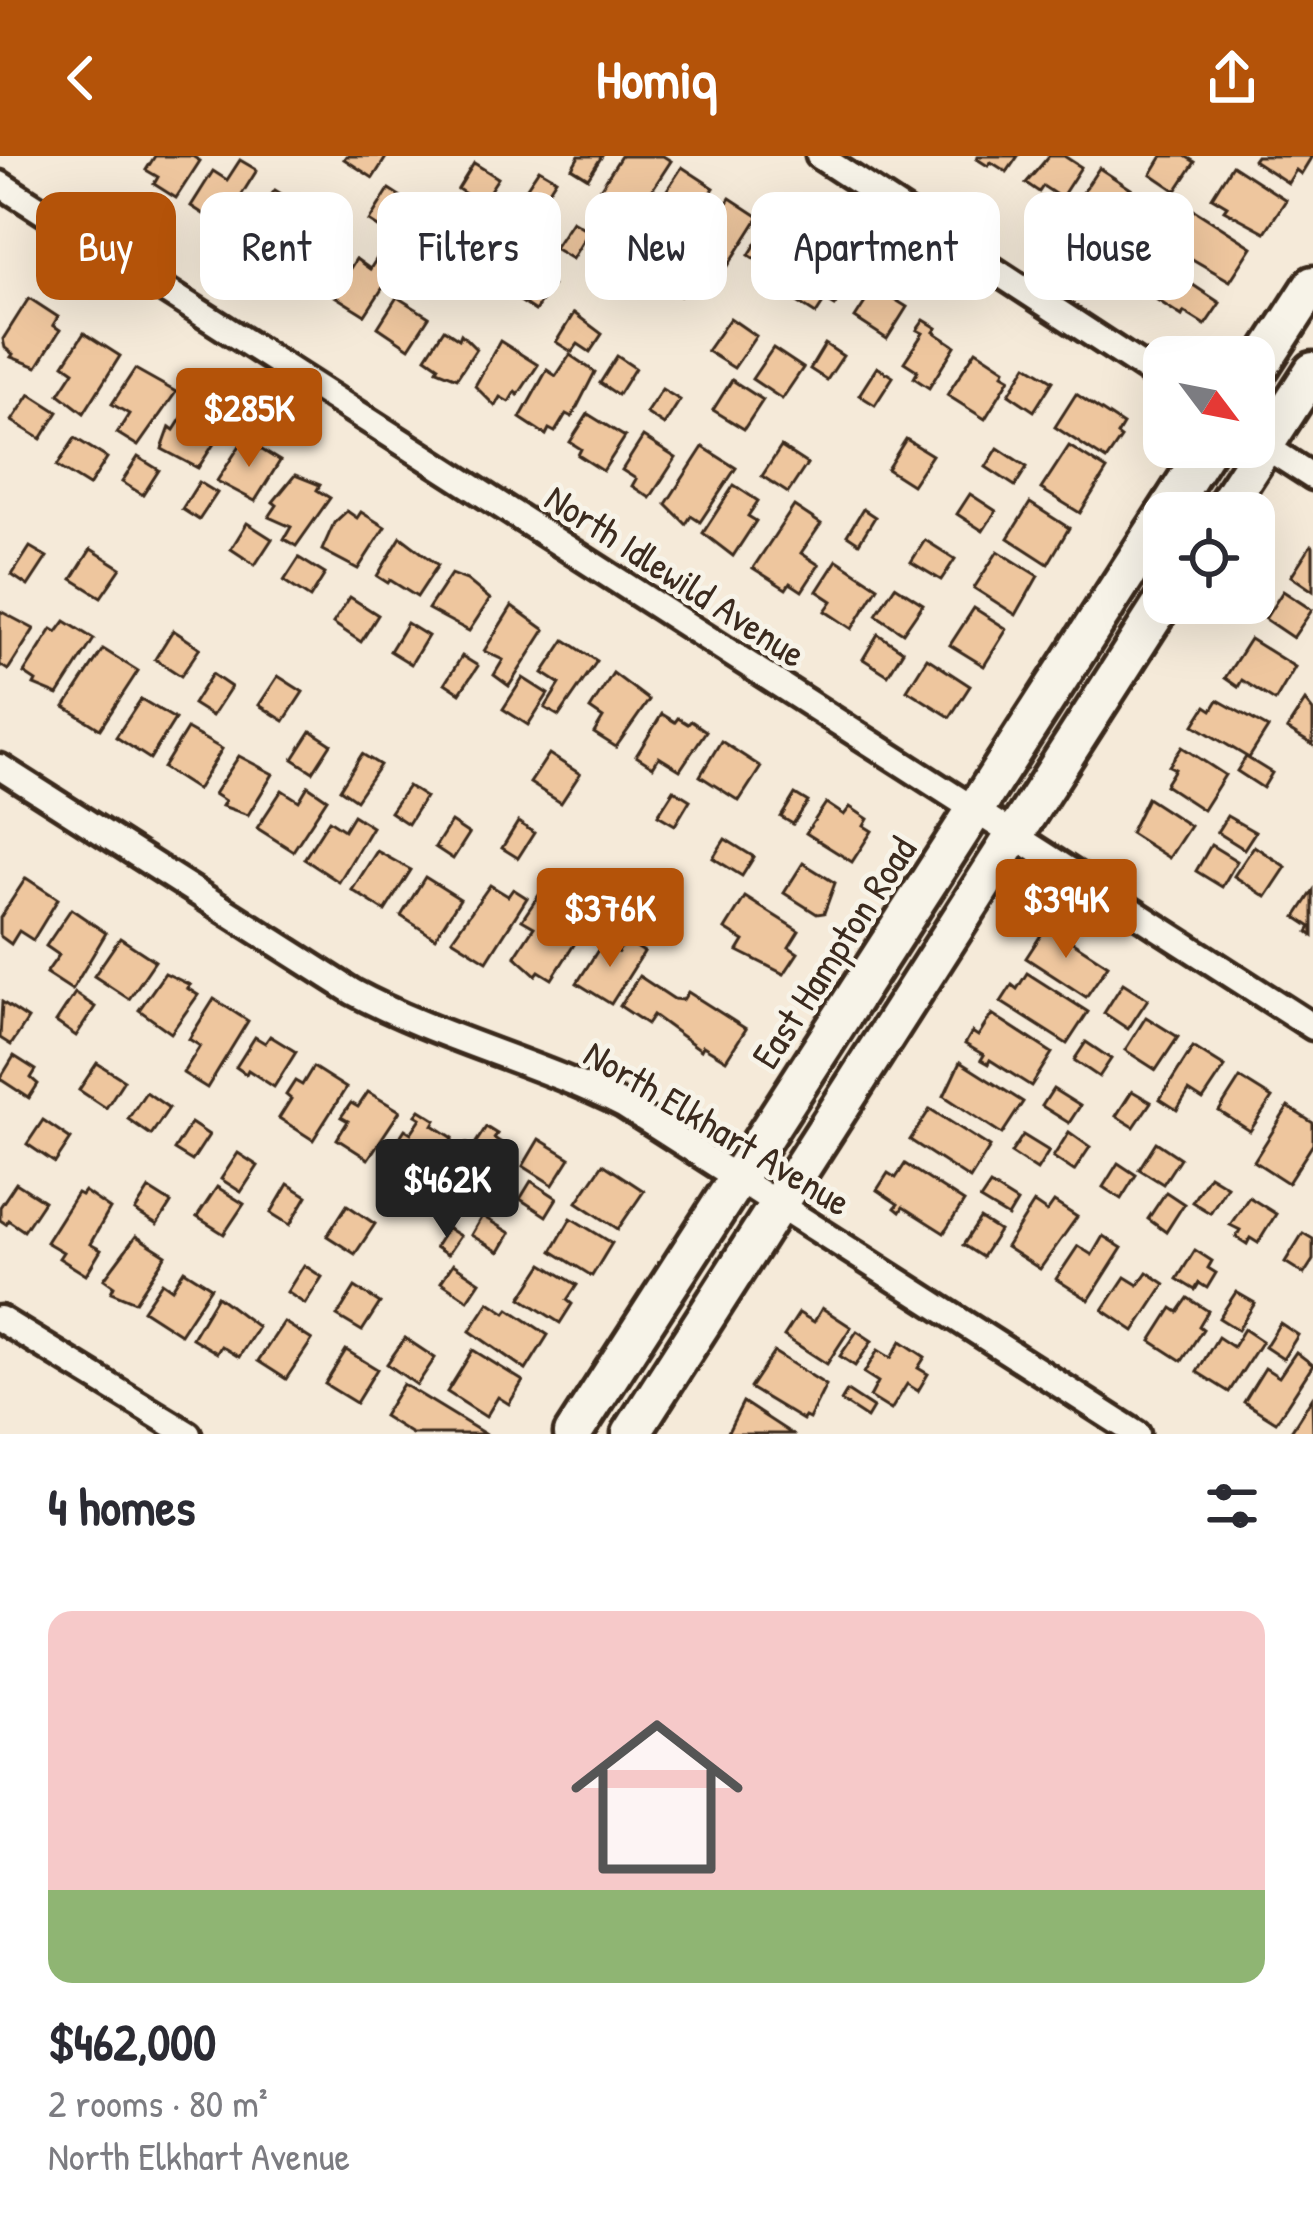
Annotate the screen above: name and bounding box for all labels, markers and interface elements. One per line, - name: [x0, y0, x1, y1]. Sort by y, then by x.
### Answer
- text: Homiq: [596, 42, 717, 115]
- icon: back: [48, 45, 114, 111]
- icon: share: [1199, 45, 1265, 111]
- chip: Buy: [36, 192, 176, 300]
- chip: Rent: [200, 192, 353, 300]
- chip: Filters: [377, 192, 561, 300]
- chip: New: [585, 192, 727, 300]
- chip: Apartment: [751, 192, 1000, 300]
- chip: House: [1024, 192, 1194, 300]
- north arrow: [1143, 336, 1275, 468]
- map controls: [1143, 336, 1275, 624]
- pin: $285K: [165, 368, 333, 470]
- text: $285K: [203, 380, 295, 433]
- street label: North Idlewild Avenue: [535, 471, 817, 679]
- button: locate: [1143, 492, 1275, 624]
- street label: East Hampton Road: [738, 826, 928, 1078]
- pin: $394K: [982, 859, 1150, 961]
- pin: $376K: [526, 868, 694, 970]
- text: $394K: [1023, 871, 1109, 924]
- text: $376K: [564, 880, 656, 933]
- street label: North Elkhart Avenue: [575, 1027, 861, 1227]
- pin: $462K: [363, 1139, 531, 1241]
- text: $462K: [403, 1151, 491, 1204]
- text: 4 homes: [48, 1472, 195, 1541]
- icon: filters: [1199, 1473, 1265, 1539]
- icon: home: [549, 1689, 765, 1905]
- text: $462,000: [48, 2007, 216, 2076]
- text: 2 rooms · 80 m²: [48, 2076, 268, 2129]
- text: North Elkhart Avenue: [48, 2129, 350, 2182]

